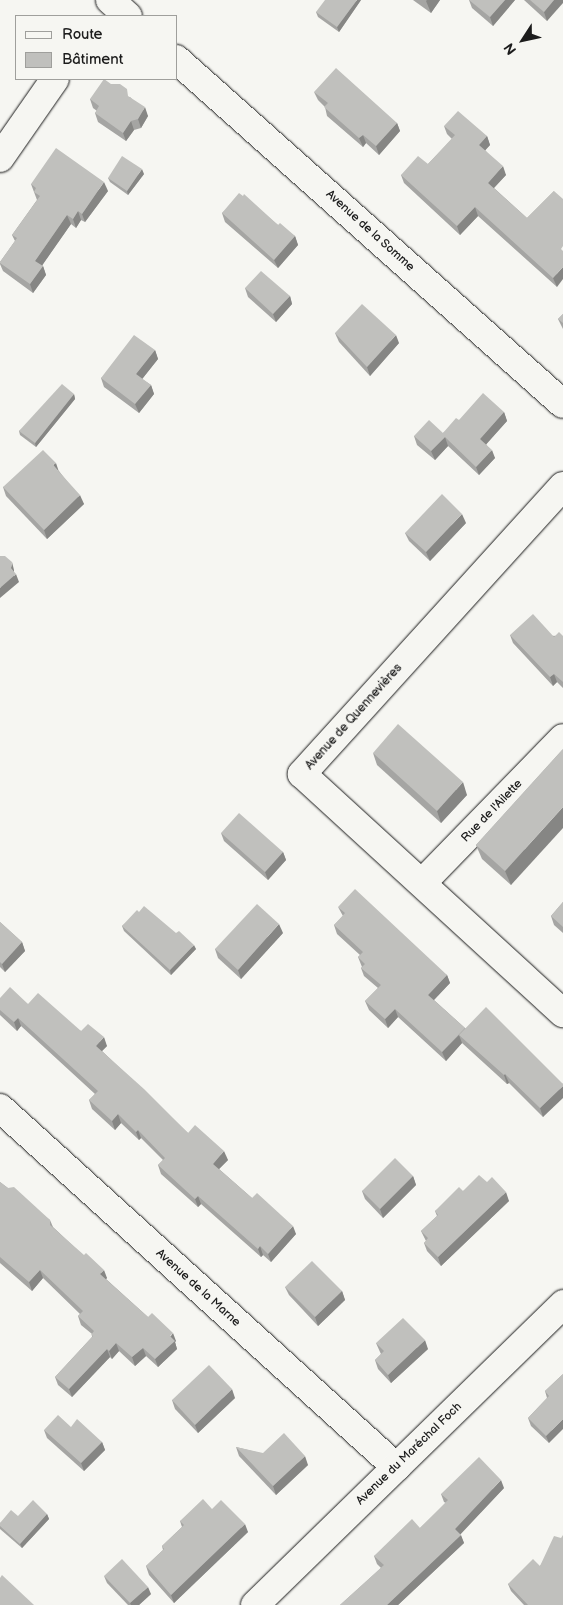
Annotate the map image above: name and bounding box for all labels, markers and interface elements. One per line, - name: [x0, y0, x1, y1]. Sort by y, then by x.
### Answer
- legend: [15, 15, 178, 80]
- north arrow: [498, 15, 548, 65]
- text: Route: [62, 25, 102, 44]
- text: N: [500, 40, 520, 58]
- text: Bâtiment: [62, 50, 123, 69]
- street label: Avenue de la Somme: [323, 187, 417, 275]
- street label: Avenue de Quennevières: [303, 661, 405, 773]
- street label: Rue de l'Ailette: [459, 777, 525, 845]
- street label: Avenue de la Marne: [153, 1246, 243, 1330]
- street label: Avenue du Maréchal Foch: [353, 1400, 465, 1508]

